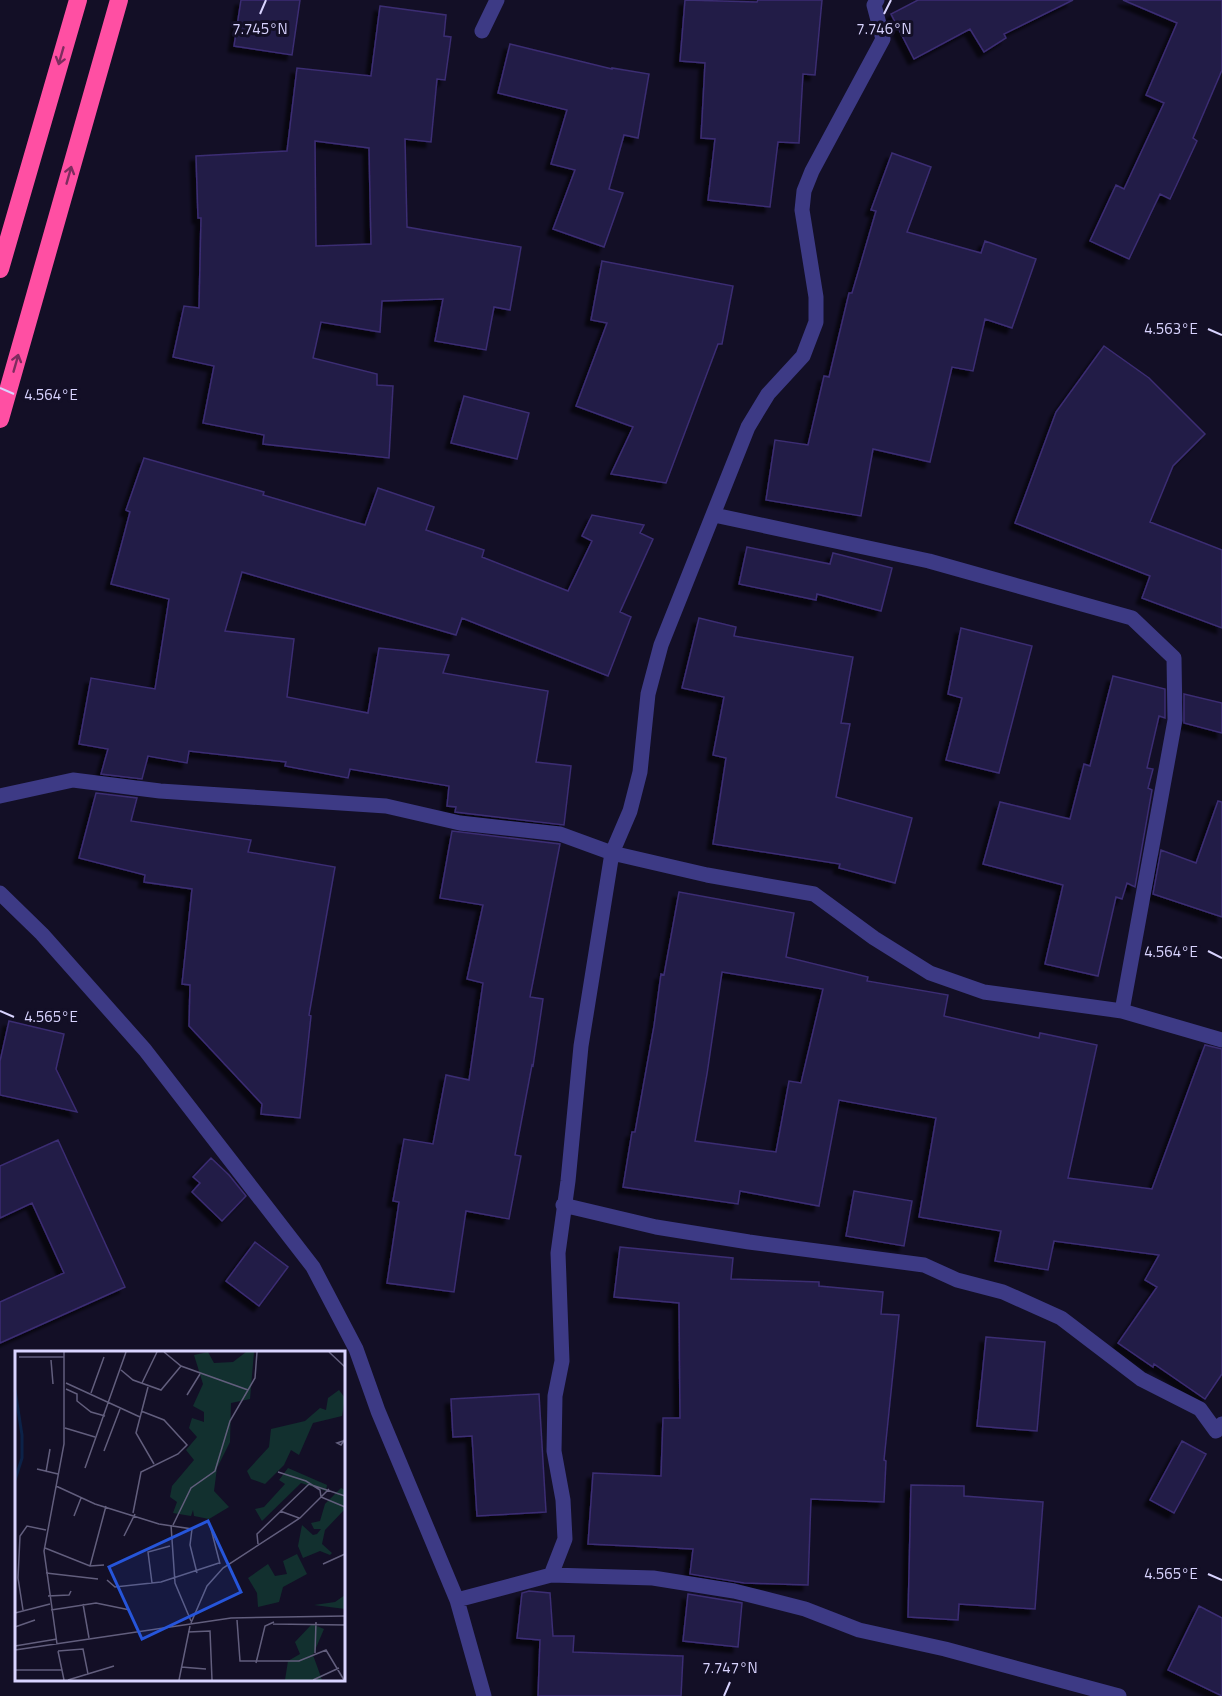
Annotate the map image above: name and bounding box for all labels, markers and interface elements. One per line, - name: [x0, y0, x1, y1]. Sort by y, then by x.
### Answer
- text: 7.745°N: [232, 17, 288, 40]
- text: 7.746°N: [856, 17, 912, 40]
- one-way arrow: [55, 46, 67, 65]
- one-way arrow: [64, 166, 75, 185]
- text: 4.563°E: [1144, 317, 1198, 340]
- one-way arrow: [11, 354, 22, 373]
- text: 4.564°E: [24, 383, 78, 406]
- text: 4.564°E: [1144, 940, 1198, 963]
- text: 4.565°E: [24, 1005, 78, 1028]
- inset map: [15, 1351, 345, 1681]
- text: 4.565°E: [1144, 1562, 1198, 1585]
- text: 7.747°N: [702, 1656, 758, 1679]

